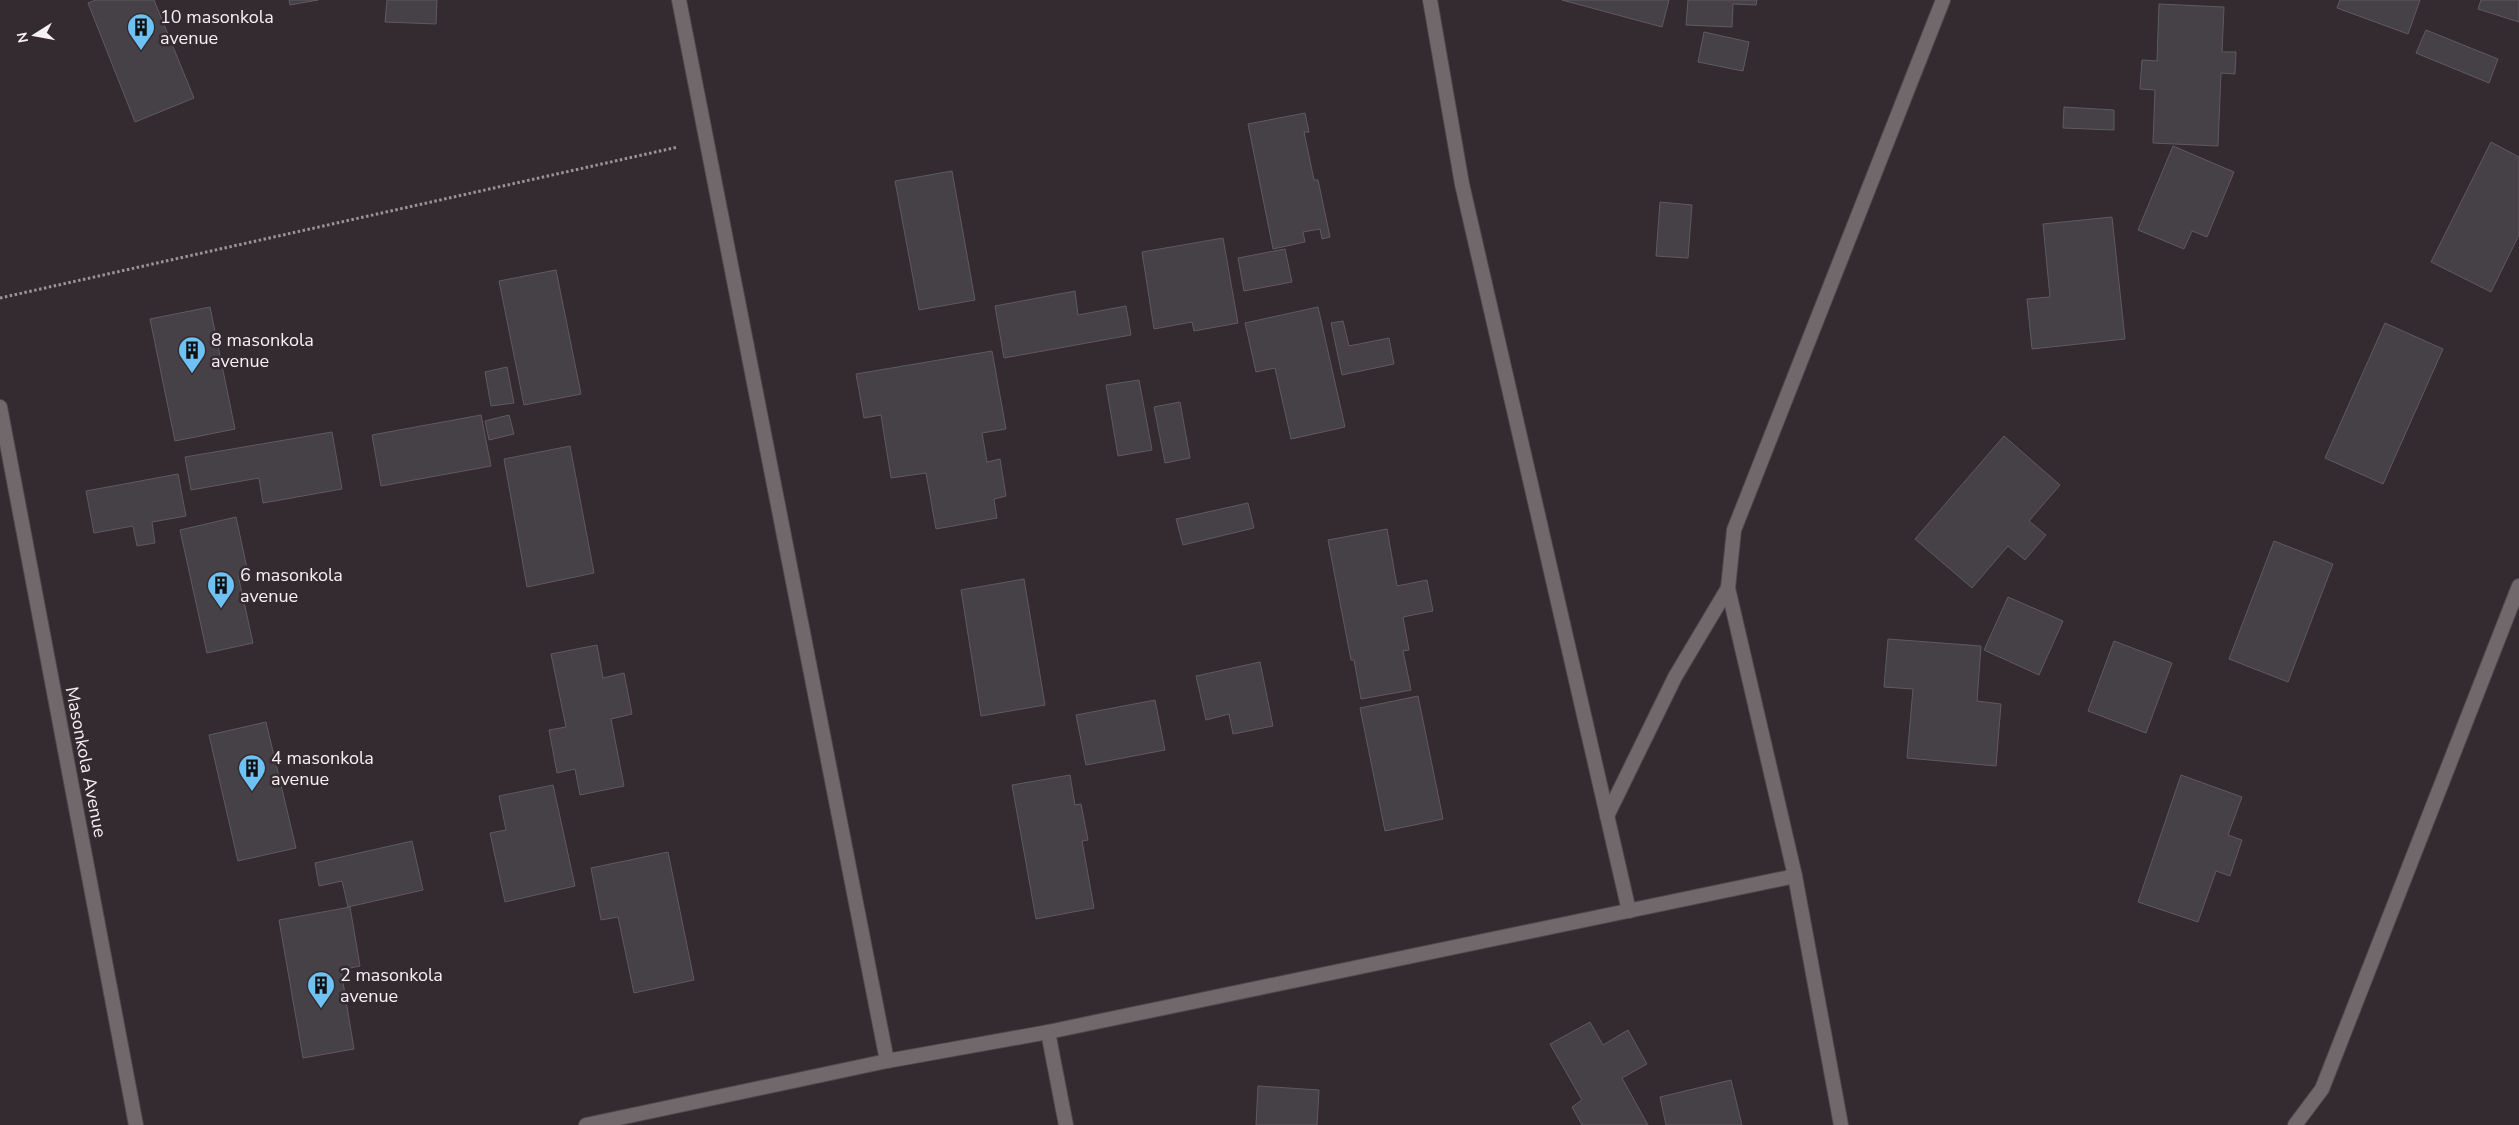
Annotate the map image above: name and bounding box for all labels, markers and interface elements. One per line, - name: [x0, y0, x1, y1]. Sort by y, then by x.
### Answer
- place label: 10 masonkola avenue: [160, 5, 274, 50]
- north arrow: [10, 10, 60, 60]
- building icon: 10 masonkola avenue: [126, 12, 156, 51]
- text: N: [12, 30, 33, 44]
- place label: 8 masonkola avenue: [211, 328, 314, 373]
- building icon: 8 masonkola avenue: [177, 335, 207, 374]
- place label: 6 masonkola avenue: [240, 563, 343, 608]
- building icon: 6 masonkola avenue: [206, 570, 236, 609]
- street label: Masonkola Avenue: [60, 684, 112, 840]
- place label: 4 masonkola avenue: [271, 746, 374, 791]
- building icon: 4 masonkola avenue: [237, 753, 267, 792]
- place label: 2 masonkola avenue: [340, 963, 443, 1008]
- building icon: 2 masonkola avenue: [306, 970, 336, 1009]

